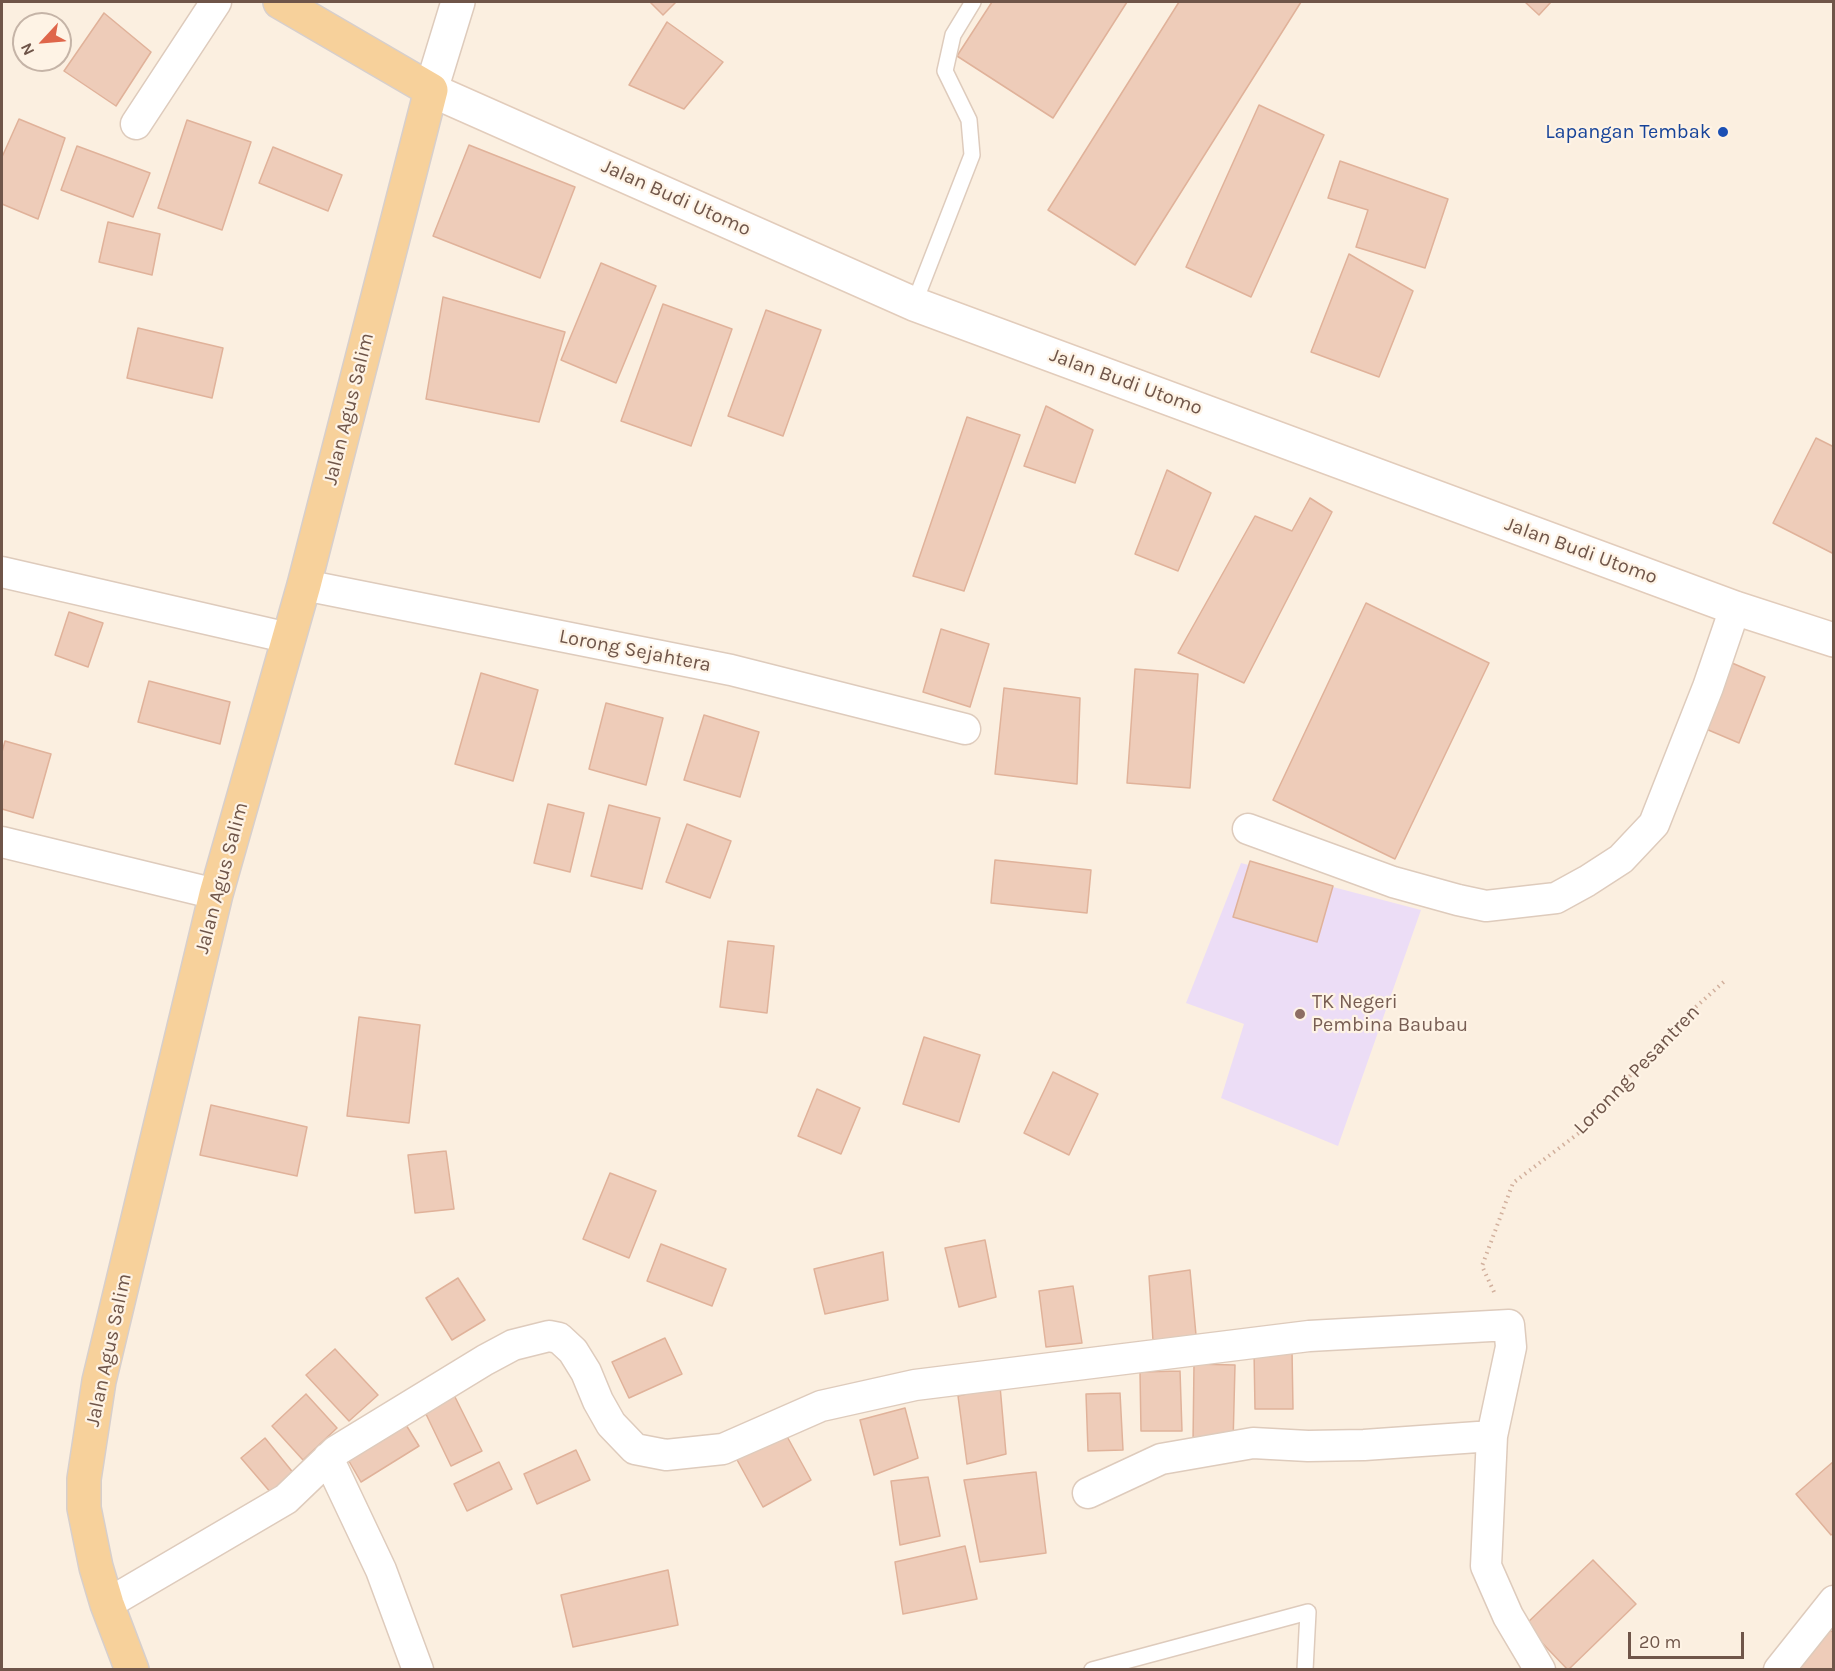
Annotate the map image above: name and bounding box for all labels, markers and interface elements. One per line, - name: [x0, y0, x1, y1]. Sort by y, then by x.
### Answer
- north arrow: [12, 12, 72, 72]
- text: N: [16, 40, 38, 59]
- place label: Lapangan Tembak: [1545, 120, 1711, 144]
- marker: Lapangan Tembak: [1716, 125, 1730, 139]
- street label: Jalan Budi Utomo: [598, 154, 754, 242]
- street label: Jalan Agus Salim: [318, 330, 380, 488]
- street label: Jalan Budi Utomo: [1046, 343, 1206, 421]
- street label: Jalan Budi Utomo: [1501, 512, 1661, 590]
- street label: Lorong Sejahtera: [557, 625, 713, 677]
- street label: Jalan Agus Salim: [190, 800, 254, 956]
- place label: TK Negeri Pembina Baubau: [1312, 990, 1468, 1037]
- street label: Loronng Pesantren: [1569, 1000, 1705, 1140]
- marker: TK Negeri Pembina Baubau: [1293, 1007, 1307, 1021]
- street label: Jalan Agus Salim: [81, 1271, 137, 1429]
- scale bar: [1631, 1620, 1746, 1658]
- text: 20 m: [1639, 1631, 1681, 1653]

